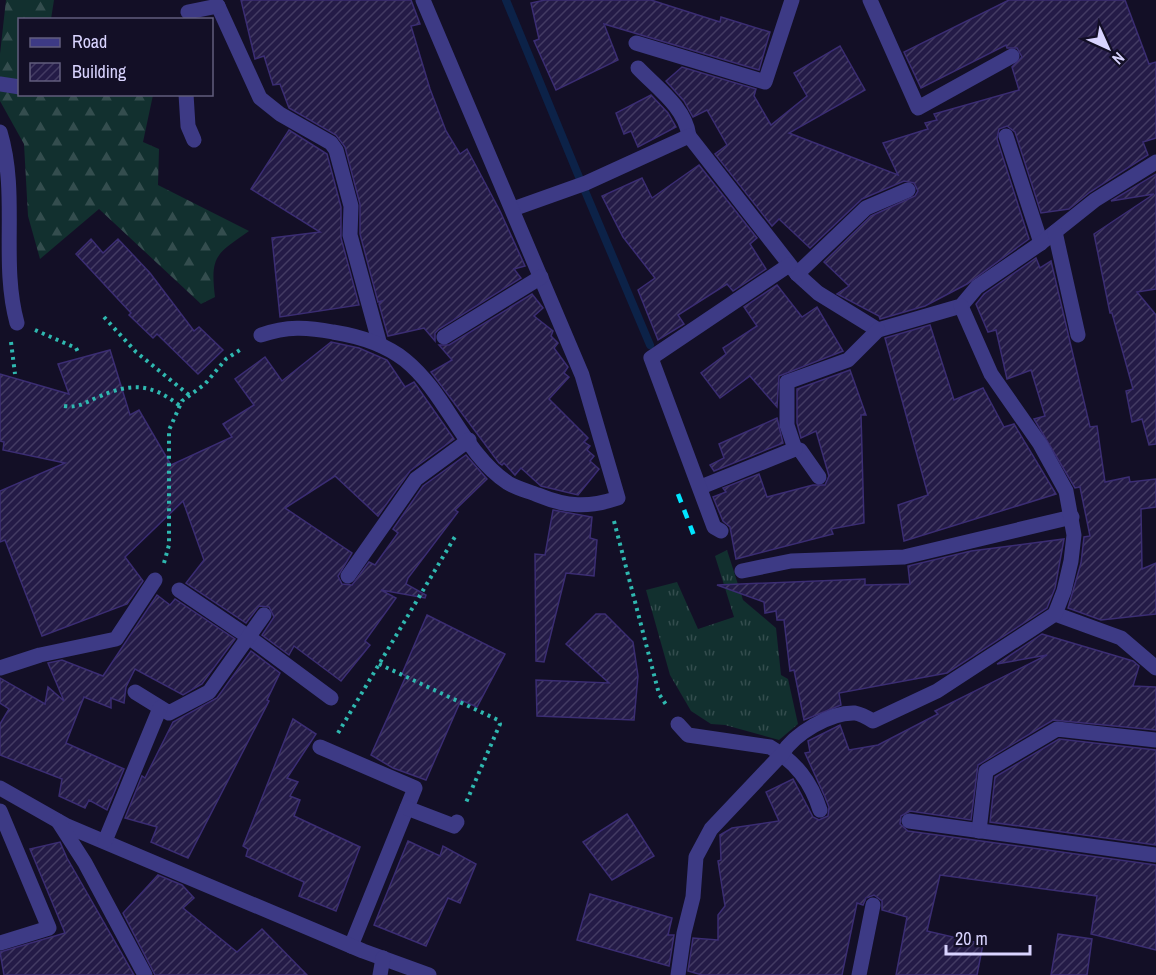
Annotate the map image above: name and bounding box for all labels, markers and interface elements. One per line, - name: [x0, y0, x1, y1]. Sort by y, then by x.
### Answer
- legend: [18, 18, 213, 96]
- north arrow: [1078, 18, 1138, 78]
- text: Road: [72, 29, 107, 54]
- text: N: [1107, 47, 1130, 70]
- text: Building: [72, 59, 127, 84]
- scale bar: [946, 918, 1030, 956]
- text: 20 m: [955, 926, 988, 951]

